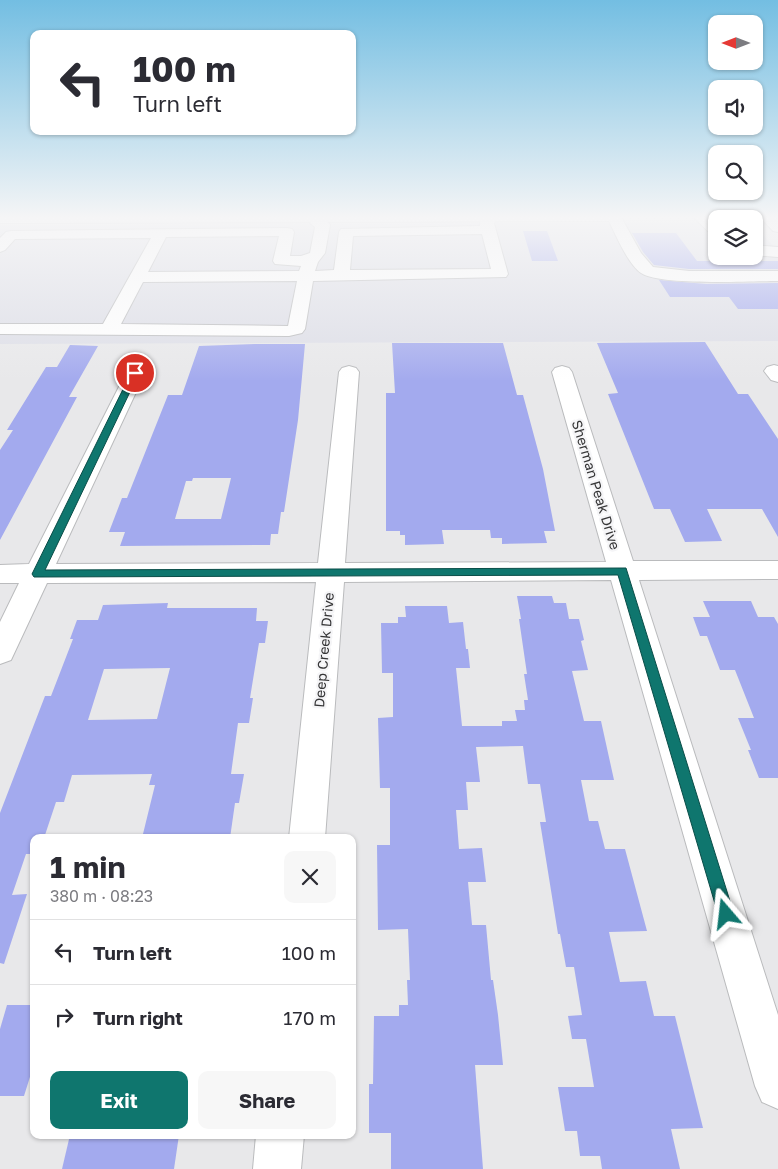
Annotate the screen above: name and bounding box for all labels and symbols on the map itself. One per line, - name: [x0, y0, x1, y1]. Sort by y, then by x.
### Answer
- north arrow: [708, 15, 762, 70]
- pin: [114, 352, 156, 394]
- street label: Sherman Peak Drive: [569, 418, 624, 552]
- street label: Deep Creek Drive: [310, 592, 337, 708]
- position arrow: [699, 887, 751, 939]

